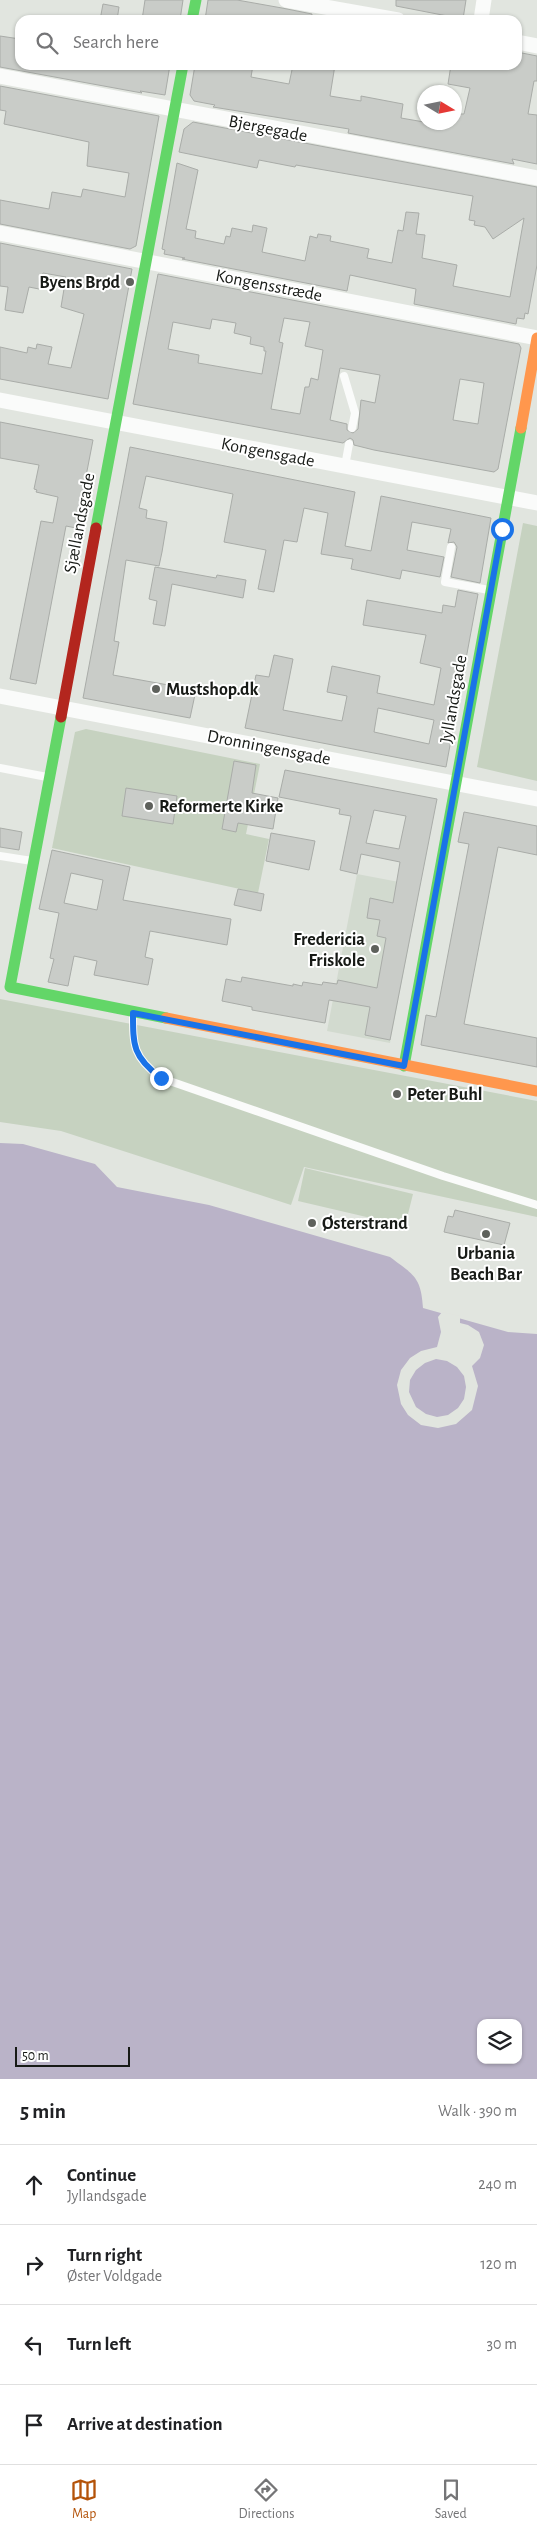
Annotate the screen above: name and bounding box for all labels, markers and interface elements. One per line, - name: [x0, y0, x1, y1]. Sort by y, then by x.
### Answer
- search box: [15, 15, 522, 70]
- icon: search: [33, 29, 61, 57]
- text: Search here: [73, 33, 159, 52]
- north arrow: [417, 85, 462, 130]
- street label: Bjergegade: [227, 113, 309, 145]
- street label: Kongensstræde: [214, 267, 324, 305]
- place label: Byens Brød: [39, 274, 121, 292]
- marker: Byens Brød: [124, 276, 136, 288]
- street label: Kongensgade: [220, 435, 316, 471]
- street label: Sjællandsgade: [61, 471, 99, 575]
- route start: [491, 518, 514, 541]
- street label: Jyllandsgade: [437, 654, 471, 745]
- place label: Mustshop.dk: [166, 681, 259, 699]
- marker: Mustshop.dk: [150, 683, 162, 695]
- street label: Dronningensgade: [205, 727, 332, 769]
- place label: Reformerte Kirke: [159, 798, 283, 816]
- marker: Reformerte Kirke: [143, 800, 155, 812]
- place label: Fredericia Friskole: [293, 931, 365, 970]
- marker: Fredericia Friskole: [369, 943, 381, 955]
- route end: [150, 1067, 173, 1090]
- place label: Peter Buhl: [407, 1086, 482, 1104]
- marker: Peter Buhl: [391, 1088, 403, 1100]
- place label: Østerstrand: [322, 1215, 408, 1233]
- marker: Østerstrand: [306, 1217, 318, 1229]
- marker: Urbania Beach Bar: [480, 1228, 492, 1240]
- place label: Urbania Beach Bar: [450, 1245, 523, 1284]
- map controls: [477, 2019, 522, 2064]
- button: layers: [477, 2019, 522, 2064]
- scale bar: [15, 2044, 130, 2067]
- text: 50 m: [22, 2049, 49, 2063]
- text: 5 min: [20, 2101, 66, 2122]
- text: Walk · 390 m: [438, 2103, 517, 2119]
- text: Continue: [67, 2166, 136, 2185]
- icon: ahead: [20, 2171, 48, 2199]
- text: 240 m: [478, 2176, 517, 2192]
- text: Jyllandsgade: [67, 2188, 147, 2204]
- text: Turn right: [67, 2246, 142, 2265]
- icon: right: [20, 2251, 48, 2279]
- text: 120 m: [480, 2256, 517, 2272]
- text: Øster Voldgade: [67, 2268, 162, 2284]
- icon: left: [20, 2331, 48, 2359]
- text: Turn left: [67, 2335, 131, 2354]
- text: 30 m: [487, 2336, 517, 2352]
- icon: arrive: [20, 2411, 48, 2439]
- text: Arrive at destination: [67, 2415, 223, 2434]
- tab: Map: [70, 2476, 98, 2523]
- tab: Directions: [239, 2476, 294, 2523]
- tab: Saved: [435, 2476, 467, 2523]

